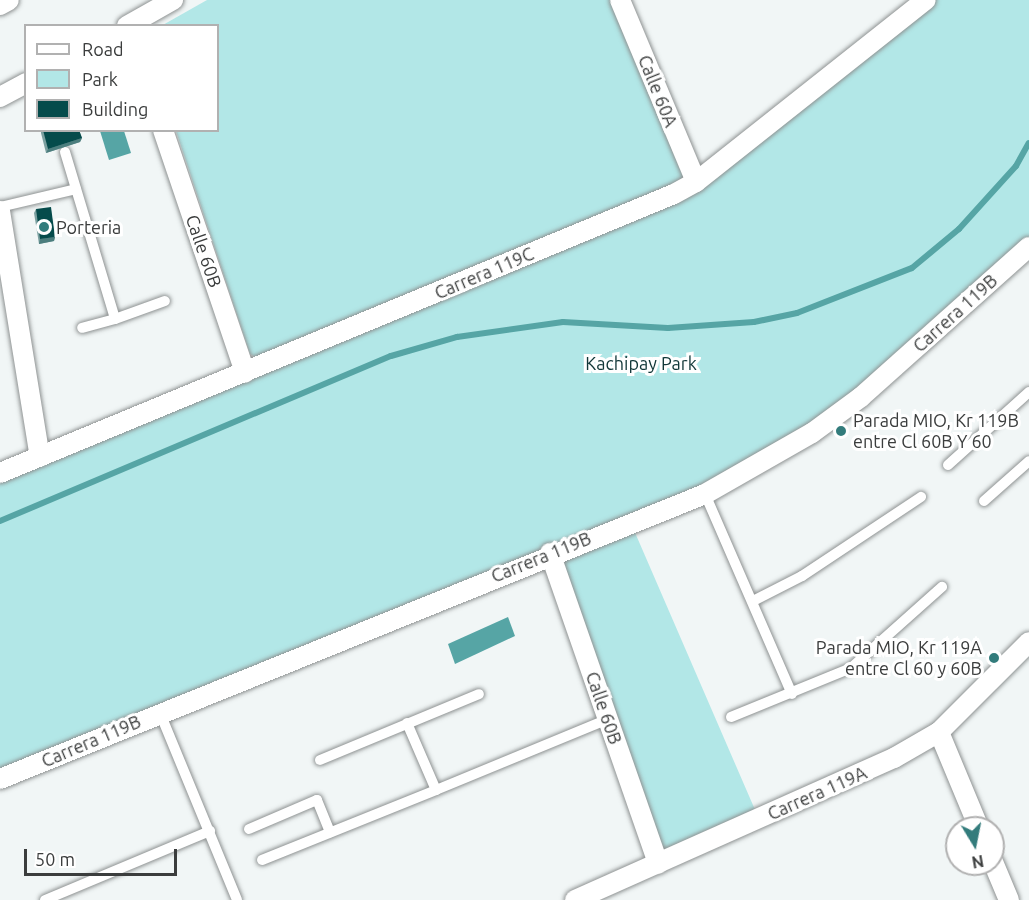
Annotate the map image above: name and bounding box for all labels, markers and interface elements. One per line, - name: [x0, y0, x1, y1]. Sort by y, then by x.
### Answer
- legend: [24, 24, 219, 132]
- text: Road: [82, 39, 124, 59]
- street label: Calle 60A: [634, 52, 682, 130]
- text: Park: [82, 69, 118, 89]
- text: Building: [82, 99, 148, 119]
- street label: Calle 60B: [181, 212, 227, 290]
- place label: Porteria: [56, 216, 121, 238]
- marker: Porteria: [37, 220, 51, 234]
- street label: Carrera 119C: [431, 242, 537, 304]
- street label: Carrera 119B: [908, 270, 1002, 356]
- park label: Kachipay Park: [585, 352, 697, 374]
- place label: Parada MIO, Kr 119B entre Cl 60B Y 60: [853, 410, 1019, 452]
- marker: Parada MIO, Kr 119B entre Cl 60B Y 60: [834, 424, 848, 438]
- street label: Carrera 119B: [488, 527, 594, 587]
- place label: Parada MIO, Kr 119A entre Cl 60 y 60B: [816, 637, 982, 680]
- marker: Parada MIO, Kr 119A entre Cl 60 y 60B: [987, 651, 1001, 665]
- street label: Calle 60B: [581, 669, 627, 747]
- street label: Carrera 119B: [38, 710, 144, 772]
- street label: Carrera 119A: [764, 762, 870, 824]
- north arrow: [945, 816, 1005, 876]
- scale bar: [27, 837, 180, 875]
- text: 50 m: [35, 849, 75, 869]
- text: N: [970, 852, 985, 872]

